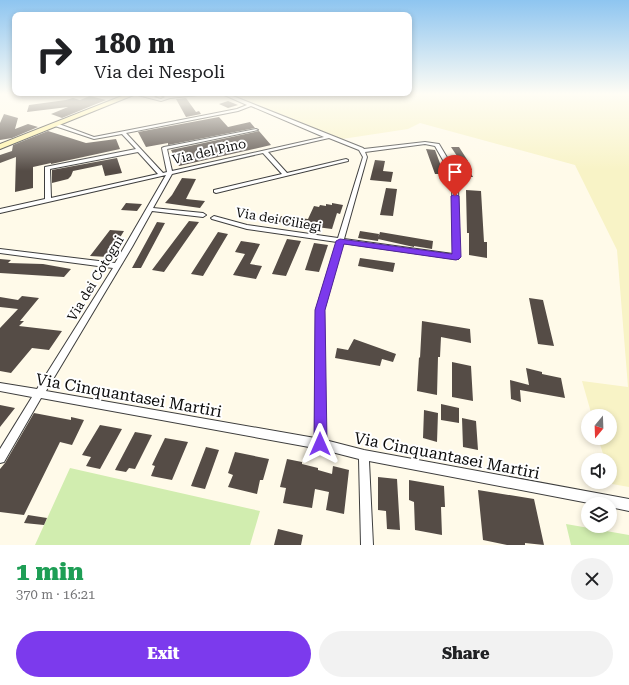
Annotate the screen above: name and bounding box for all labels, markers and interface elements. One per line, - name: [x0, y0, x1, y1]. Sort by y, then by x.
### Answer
- text: 180 m: [94, 27, 175, 60]
- icon: right: [28, 28, 80, 80]
- text: Via dei Nespoli: [94, 61, 225, 82]
- street label: Via del Pino: [171, 136, 247, 167]
- pin: [438, 155, 472, 196]
- icon: arrive: [444, 161, 466, 183]
- street label: Via dei Ciliegi: [235, 205, 323, 234]
- street label: Via dei Cotogni: [64, 233, 127, 323]
- street label: Via Cinquantasei Martiri: [34, 370, 223, 421]
- north arrow: [581, 409, 617, 445]
- map controls: [581, 409, 617, 533]
- position arrow: [299, 423, 341, 465]
- street label: Via Cinquantasei Martiri: [353, 428, 541, 483]
- button: sound: [581, 453, 617, 489]
- button: layers: [581, 497, 617, 533]
- text: 1 min: [16, 558, 83, 586]
- button: close: [571, 558, 613, 600]
- text: 370 m · 16:21: [16, 587, 95, 602]
- button: Exit: [16, 631, 311, 677]
- button: Share: [319, 631, 613, 677]

